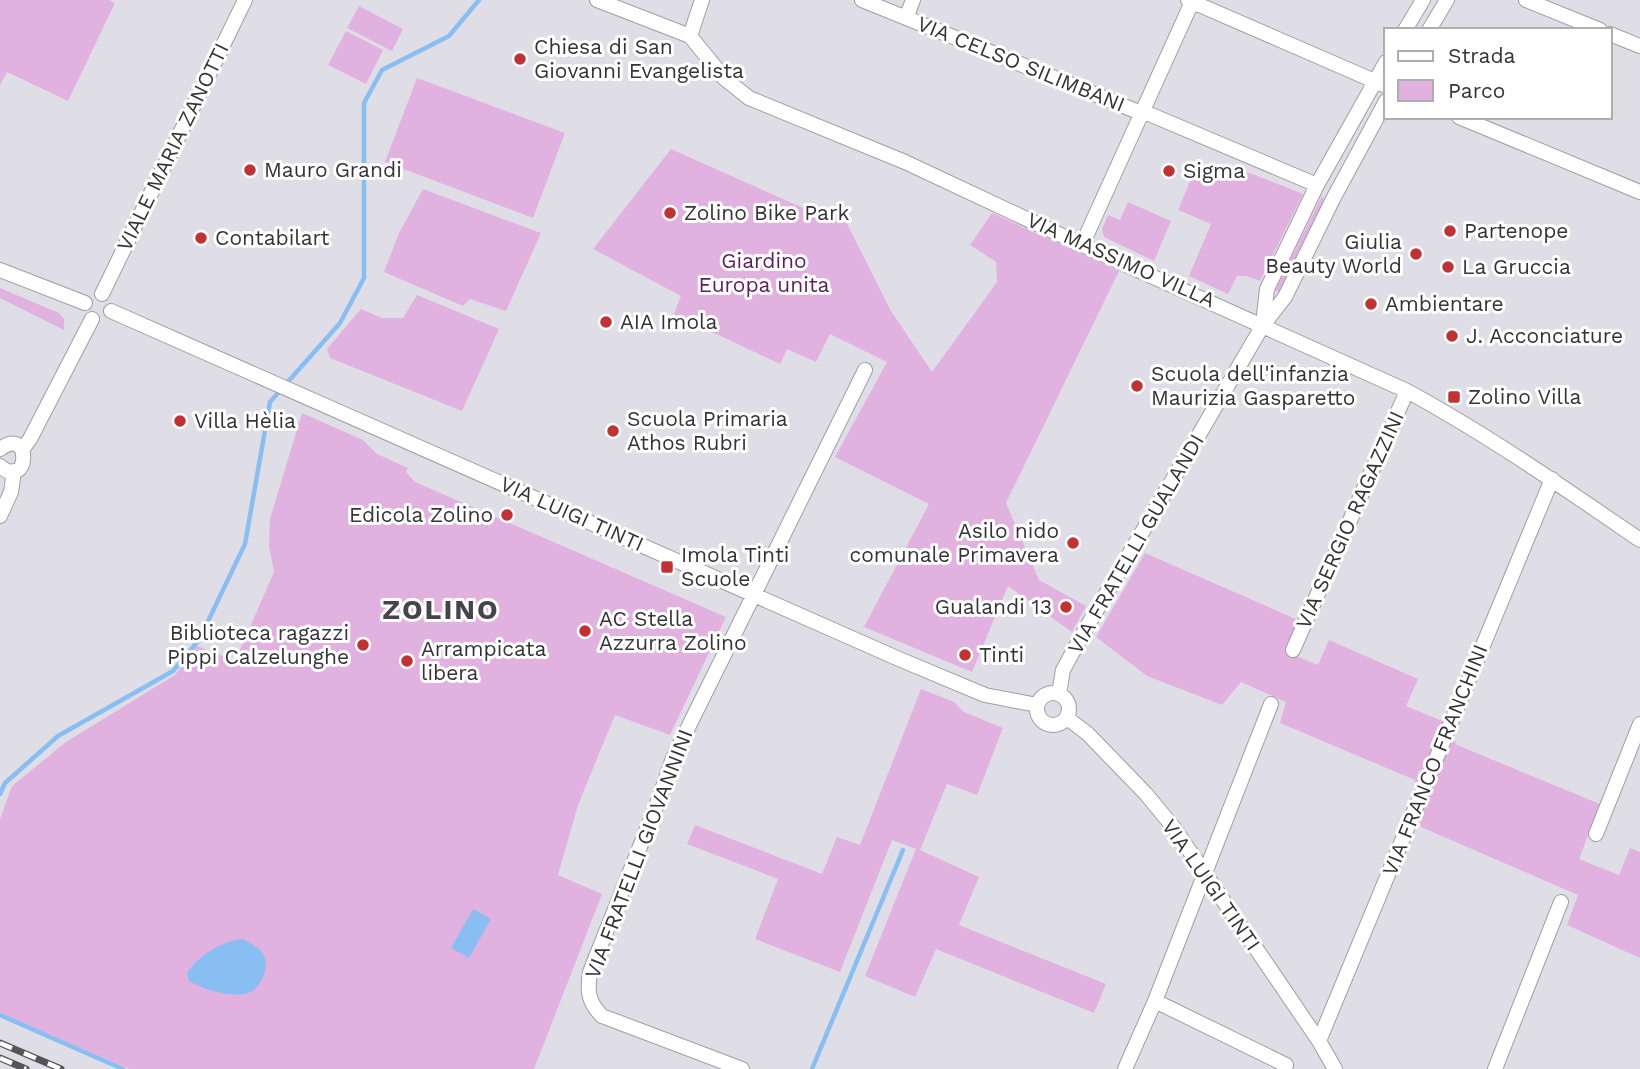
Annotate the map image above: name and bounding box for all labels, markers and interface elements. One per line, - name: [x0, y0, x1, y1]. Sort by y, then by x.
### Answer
- street label: VIA CELSO SILIMBANI: [914, 10, 1129, 117]
- legend: [1384, 28, 1612, 119]
- place label: Chiesa di San Giovanni Evangelista: [534, 34, 744, 83]
- street label: VIALE MARIA ZANOTTI: [111, 39, 234, 255]
- text: Strada: [1448, 43, 1516, 68]
- marker: Chiesa di San Giovanni Evangelista: [512, 51, 528, 67]
- text: Parco: [1448, 78, 1505, 103]
- place label: Mauro Grandi: [264, 157, 402, 182]
- place label: Sigma: [1183, 158, 1245, 183]
- marker: Mauro Grandi: [242, 162, 258, 178]
- marker: Sigma: [1161, 163, 1177, 179]
- place label: Zolino Bike Park: [684, 200, 849, 225]
- marker: Zolino Bike Park: [662, 205, 678, 221]
- street label: VIA MASSIMO VILLA: [1023, 207, 1219, 312]
- place label: Partenope: [1464, 218, 1568, 243]
- marker: Partenope: [1442, 223, 1458, 239]
- place label: Contabilart: [215, 225, 330, 250]
- place label: Giulia Beauty World: [1265, 229, 1402, 278]
- marker: Contabilart: [193, 230, 209, 246]
- marker: Giulia Beauty World: [1408, 246, 1424, 262]
- park label: Giardino Europa unita: [699, 248, 830, 297]
- place label: La Gruccia: [1462, 254, 1571, 279]
- marker: La Gruccia: [1440, 259, 1456, 275]
- place label: Ambientare: [1385, 291, 1504, 316]
- marker: Ambientare: [1363, 296, 1379, 312]
- place label: AIA Imola: [620, 309, 717, 334]
- marker: AIA Imola: [598, 314, 614, 330]
- place label: J. Acconciature: [1466, 323, 1623, 348]
- marker: J. Acconciature: [1444, 328, 1460, 344]
- place label: Scuola dell'infanzia Maurizia Gasparetto: [1151, 361, 1355, 410]
- marker: Scuola dell'infanzia Maurizia Gasparetto: [1129, 378, 1145, 394]
- place label: Zolino Villa: [1468, 384, 1581, 409]
- marker: Zolino Villa: [1446, 389, 1462, 405]
- place label: Scuola Primaria Athos Rubri: [627, 406, 788, 455]
- street label: VIA SERGIO RAGAZZINI: [1290, 407, 1409, 633]
- place label: Villa Hèlia: [194, 408, 296, 433]
- marker: Villa Hèlia: [172, 413, 188, 429]
- marker: Scuola Primaria Athos Rubri: [605, 423, 621, 439]
- street label: VIA FRATELLI GUALANDI: [1062, 429, 1209, 658]
- street label: VIA LUIGI TINTI: [497, 471, 648, 556]
- place label: Edicola Zolino: [349, 502, 493, 527]
- marker: Edicola Zolino: [499, 507, 515, 523]
- place label: Asilo nido comunale Primavera: [849, 518, 1059, 567]
- marker: Asilo nido comunale Primavera: [1065, 535, 1081, 551]
- place label: Imola Tinti Scuole: [681, 542, 789, 591]
- marker: Imola Tinti Scuole: [659, 559, 675, 575]
- district label: ZOLINO: [382, 593, 500, 626]
- place label: Gualandi 13: [935, 594, 1052, 619]
- marker: Gualandi 13: [1058, 599, 1074, 615]
- place label: AC Stella Azzurra Zolino: [599, 606, 747, 655]
- place label: Biblioteca ragazzi Pippi Calzelunghe: [167, 620, 349, 669]
- marker: AC Stella Azzurra Zolino: [577, 623, 593, 639]
- place label: Arrampicata libera: [421, 636, 546, 685]
- marker: Biblioteca ragazzi Pippi Calzelunghe: [355, 637, 371, 653]
- street label: VIA FRANCO FRANCHINI: [1377, 641, 1492, 879]
- place label: Tinti: [979, 642, 1024, 667]
- marker: Tinti: [957, 647, 973, 663]
- marker: Arrampicata libera: [399, 653, 415, 669]
- street label: VIA FRATELLI GIOVANNINI: [579, 726, 698, 982]
- street label: VIA LUIGI TINTI: [1157, 814, 1266, 955]

